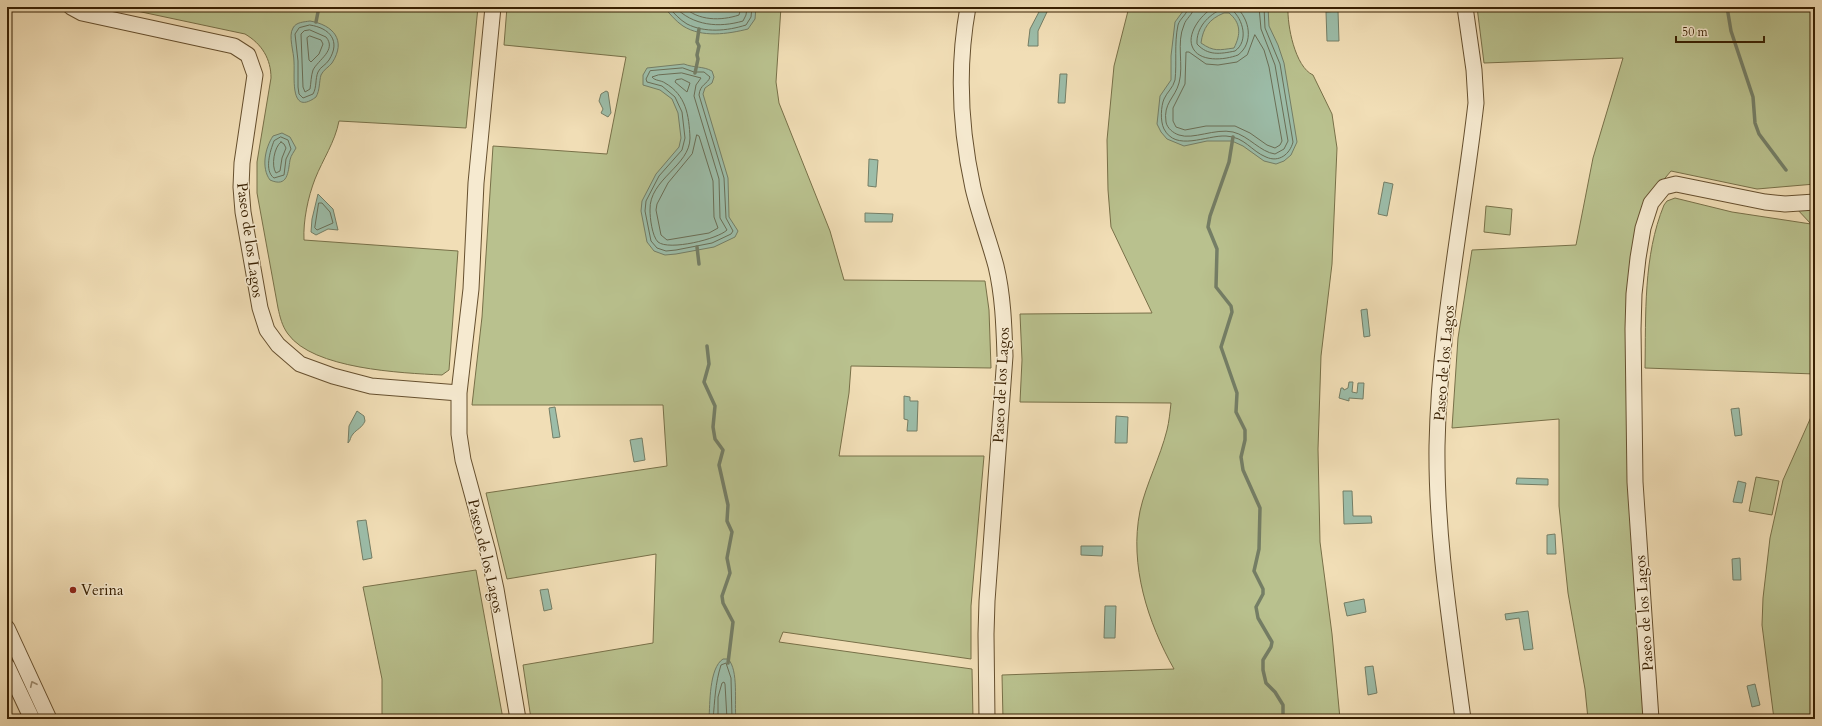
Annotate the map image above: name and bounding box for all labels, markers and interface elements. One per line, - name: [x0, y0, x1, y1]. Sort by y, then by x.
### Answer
- scale bar: [1676, 18, 1764, 44]
- text: 50 m: [1682, 24, 1709, 40]
- street label: Paseo de los Lagos: [232, 181, 268, 299]
- street label: Paseo de los Lagos: [1429, 304, 1459, 422]
- street label: Paseo de los Lagos: [988, 326, 1014, 444]
- street label: Paseo de los Lagos: [463, 497, 509, 615]
- street label: Paseo de los Lagos: [1630, 554, 1658, 672]
- place label: Verina: [81, 580, 124, 600]
- marker: Verina: [68, 585, 78, 595]
- one-way arrow: [29, 680, 37, 687]

